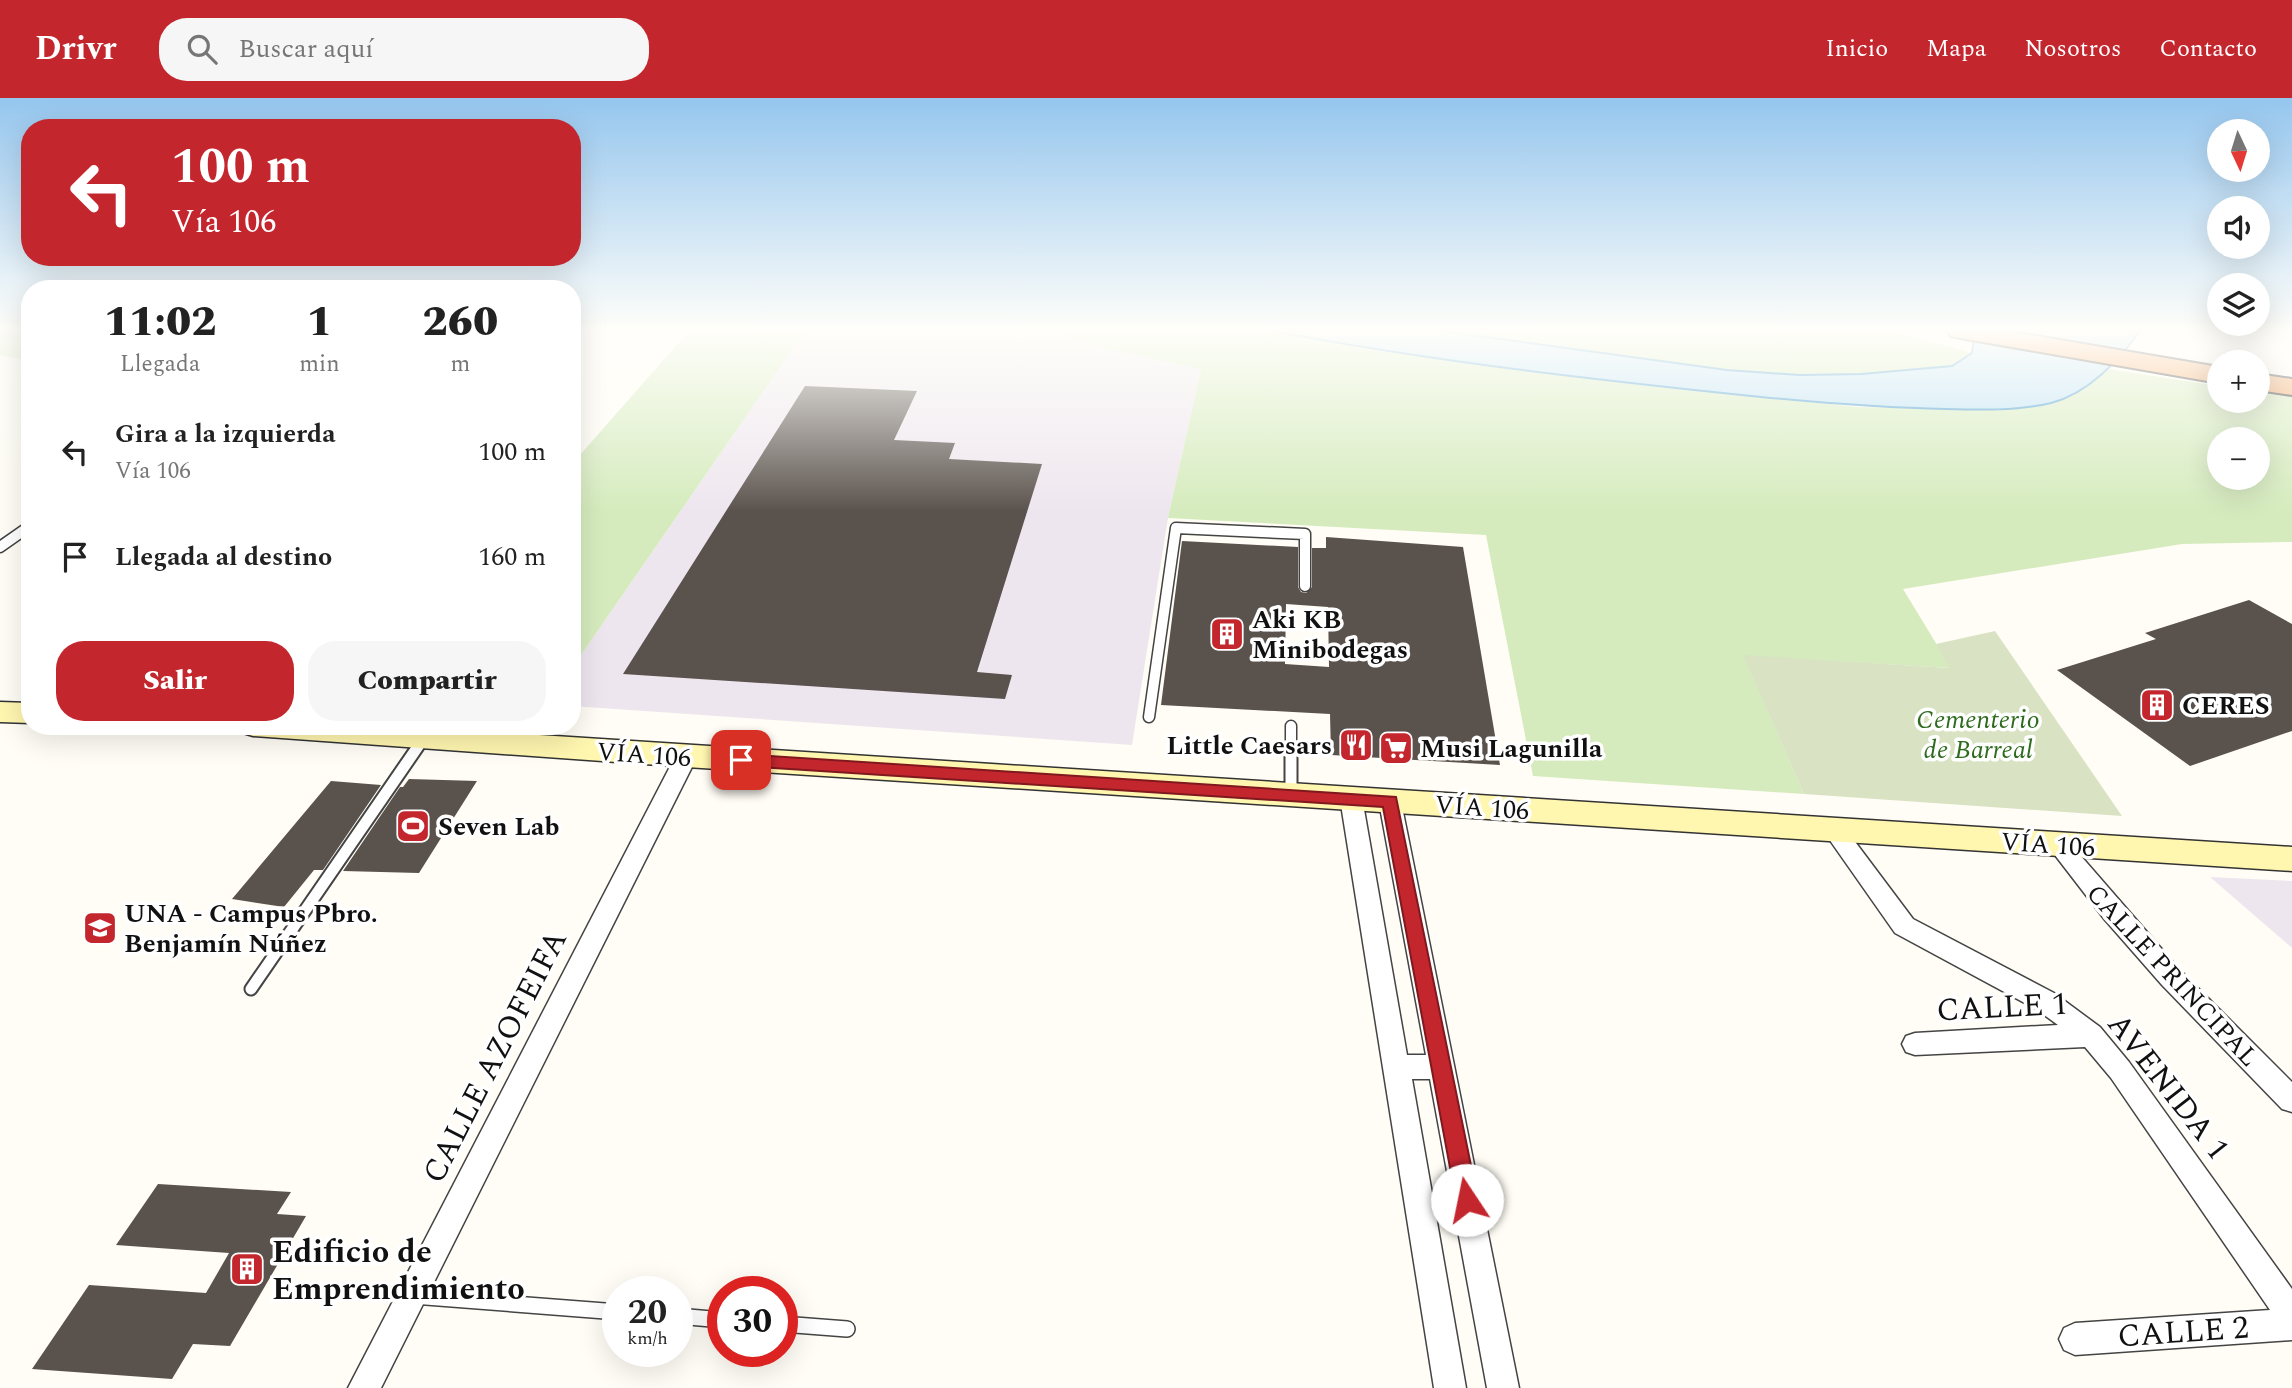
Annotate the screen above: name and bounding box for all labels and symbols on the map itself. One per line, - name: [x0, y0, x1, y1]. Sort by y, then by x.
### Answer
- north arrow: [2207, 119, 2270, 182]
- place label: Aki KB Minibodegas: [1252, 600, 1408, 670]
- building icon: Aki KB Minibodegas: [1208, 615, 1246, 653]
- building icon: CERES: [2138, 686, 2176, 724]
- place label: CERES: [2182, 686, 2270, 726]
- park label: Cementerio de Barreal: [1916, 700, 2040, 770]
- place label: Little Caesars: [1167, 726, 1332, 766]
- restaurant icon: Little Caesars: [1337, 726, 1375, 764]
- supermarket icon: Musi Lagunilla: [1377, 729, 1415, 767]
- place label: Musi Lagunilla: [1420, 729, 1603, 769]
- pin: [711, 730, 771, 790]
- street label: VÍA 106: [595, 732, 692, 778]
- street label: VÍA 106: [1433, 785, 1530, 831]
- sports icon: Seven Lab: [394, 807, 432, 845]
- place label: Seven Lab: [438, 807, 559, 847]
- street label: VÍA 106: [1999, 822, 2096, 868]
- street label: CALLE PRINCIPAL: [2077, 875, 2268, 1076]
- place label: UNA - Campus Pbro. Benjamín Núñez: [124, 894, 378, 964]
- school or university icon: UNA - Campus Pbro. Benjamín Núñez: [81, 909, 119, 947]
- street label: CALLE AZOFEIFA: [410, 921, 580, 1192]
- street label: CALLE 1: [1935, 980, 2069, 1035]
- street label: AVENIDA 1: [2094, 1003, 2241, 1171]
- position arrow: [1430, 1163, 1504, 1237]
- place label: Edificio de Emprendimiento: [272, 1228, 525, 1314]
- building icon: Edificio de Emprendimiento: [228, 1250, 266, 1288]
- speed limit sign: 30: [707, 1276, 798, 1367]
- street label: CALLE 2: [2116, 1303, 2250, 1362]

